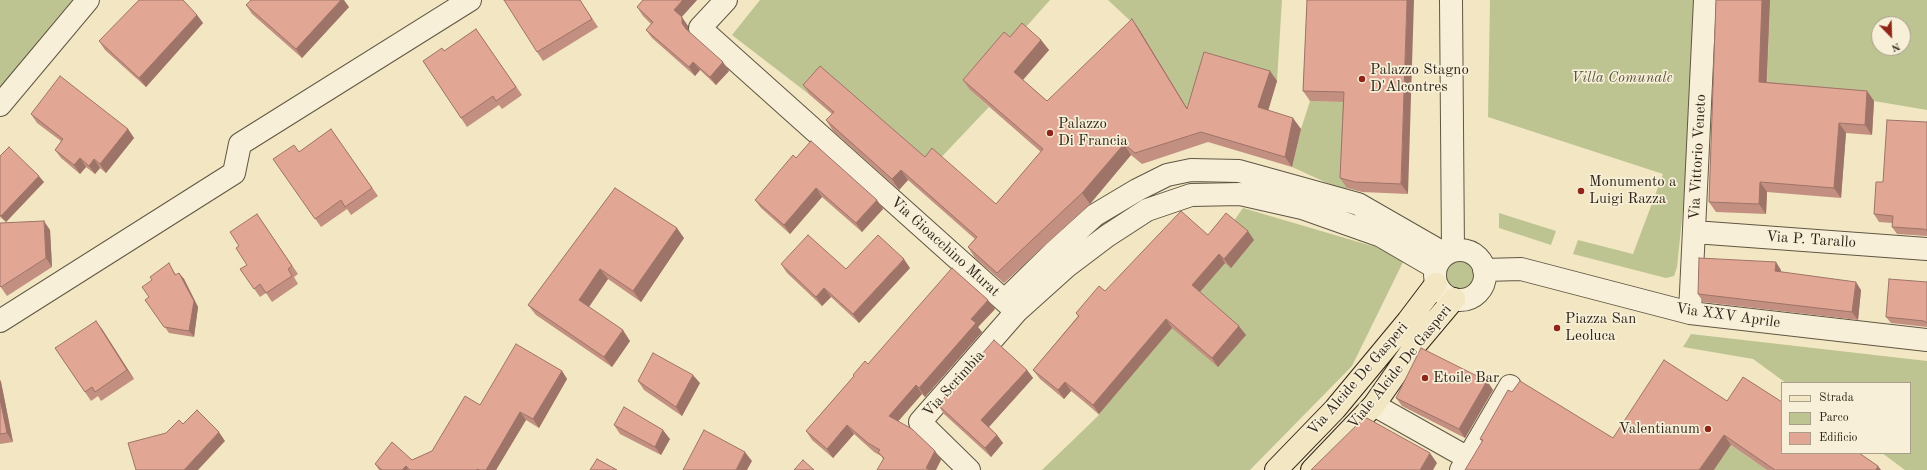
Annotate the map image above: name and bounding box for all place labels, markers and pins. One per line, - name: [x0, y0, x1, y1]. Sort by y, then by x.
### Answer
- place label: Palazzo Stagno D'Alcontres: [1370, 61, 1469, 96]
- marker: Palazzo Stagno D'Alcontres: [1357, 74, 1367, 84]
- place label: Palazzo Di Francia: [1058, 115, 1128, 150]
- marker: Palazzo Di Francia: [1045, 128, 1055, 138]
- place label: Monumento a Luigi Razza: [1589, 173, 1676, 208]
- marker: Monumento a Luigi Razza: [1576, 186, 1586, 196]
- place label: Piazza San Leoluca: [1565, 310, 1636, 345]
- marker: Piazza San Leoluca: [1552, 323, 1562, 333]
- place label: Etoile Bar: [1433, 369, 1499, 387]
- marker: Etoile Bar: [1420, 373, 1430, 383]
- place label: Valentianum: [1618, 420, 1700, 438]
- marker: Valentianum: [1703, 424, 1713, 434]

